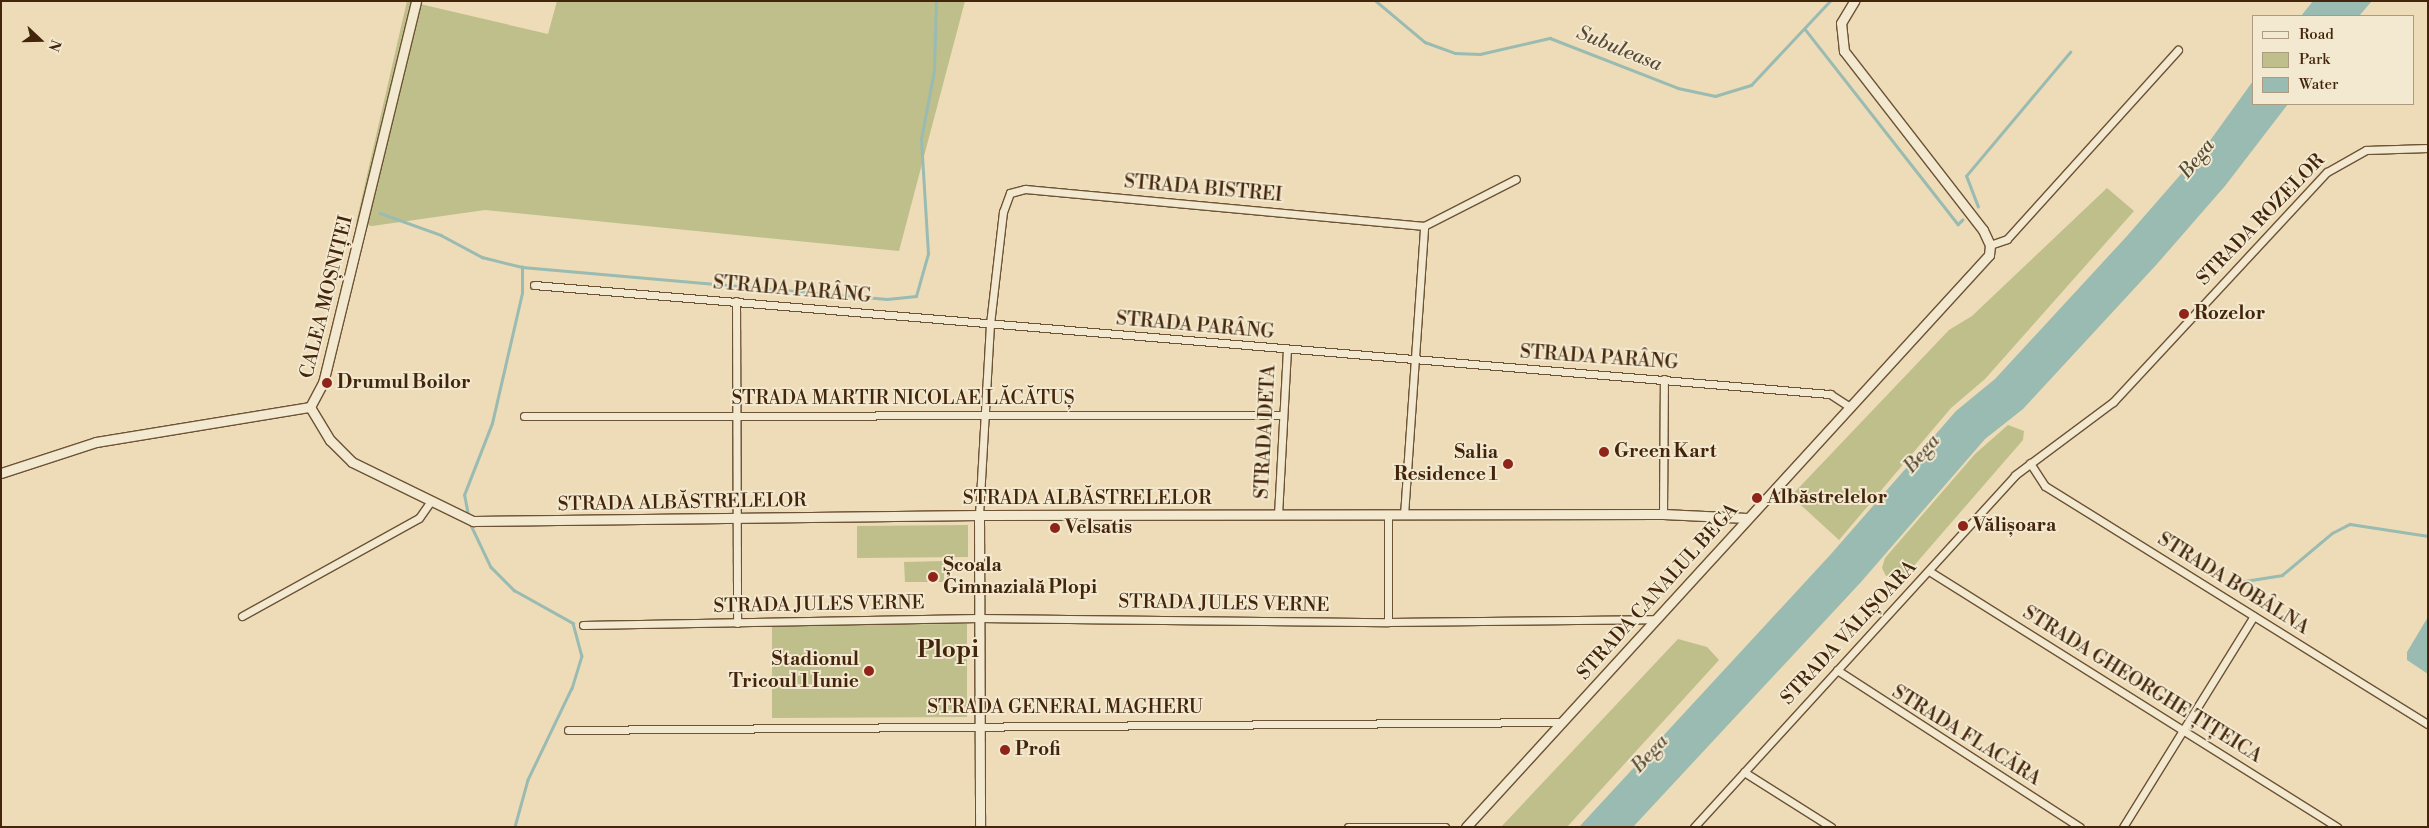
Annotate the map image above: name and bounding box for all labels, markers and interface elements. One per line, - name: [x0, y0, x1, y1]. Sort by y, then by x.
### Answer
- north arrow: [15, 15, 65, 65]
- legend: [2252, 15, 2414, 105]
- water label: Subuleasa: [1573, 21, 1665, 77]
- text: Road: [2299, 25, 2334, 44]
- text: N: [44, 37, 64, 54]
- text: Park: [2299, 50, 2330, 69]
- text: Water: [2299, 75, 2338, 94]
- water label: Bega: [2174, 134, 2220, 184]
- street label: STRADA ROZELOR: [2192, 149, 2330, 291]
- street label: STRADA BISTREI: [1123, 171, 1283, 207]
- street label: CALEA MOȘNIȚEI: [296, 213, 358, 381]
- street label: STRADA PARÂNG: [712, 272, 872, 308]
- place label: Rozelor: [2194, 303, 2265, 325]
- street label: STRADA PARÂNG: [1115, 308, 1275, 344]
- marker: Rozelor: [2178, 308, 2190, 320]
- street label: STRADA PARÂNG: [1519, 341, 1679, 375]
- street label: STRADA DETA: [1251, 364, 1281, 500]
- place label: Drumul Boilor: [337, 372, 471, 394]
- marker: Drumul Boilor: [321, 377, 333, 389]
- street label: STRADA MARTIR NICOLAE LĂCĂTUȘ: [731, 388, 1075, 410]
- water label: Bega: [1899, 430, 1945, 478]
- place label: Green Kart: [1614, 441, 1716, 463]
- place label: Salia Residence 1: [1394, 442, 1498, 486]
- marker: Green Kart: [1598, 446, 1610, 458]
- marker: Salia Residence 1: [1502, 458, 1514, 470]
- place label: Albăstrelelor: [1767, 487, 1887, 509]
- street label: STRADA ALBĂSTRELELOR: [963, 488, 1211, 510]
- street label: STRADA ALBĂSTRELELOR: [558, 489, 806, 517]
- marker: Albăstrelelor: [1751, 492, 1763, 504]
- street label: STRADA CANALUL BEGA: [1573, 499, 1743, 685]
- place label: Vălișoara: [1973, 515, 2056, 537]
- place label: Velsatis: [1065, 517, 1132, 539]
- marker: Vălișoara: [1957, 520, 1969, 532]
- marker: Velsatis: [1049, 522, 1061, 534]
- street label: STRADA BOBÂLNA: [2153, 528, 2313, 640]
- place label: Școala Gimnazială Plopi: [943, 555, 1097, 599]
- street label: STRADA VĂLIȘOARA: [1776, 556, 1922, 710]
- marker: Școala Gimnazială Plopi: [927, 571, 939, 583]
- street label: STRADA JULES VERNE: [1118, 591, 1330, 617]
- street label: STRADA JULES VERNE: [713, 592, 925, 618]
- street label: STRADA GHEORGHE ȚIȚEICA: [2018, 602, 2266, 768]
- district label: Plopi: [917, 637, 979, 665]
- place label: Stadionul Tricoul 1 Iunie: [729, 649, 859, 693]
- marker: Stadionul Tricoul 1 Iunie: [863, 665, 875, 677]
- street label: STRADA FLACĂRA: [1887, 681, 2045, 791]
- street label: STRADA GENERAL MAGHERU: [927, 697, 1203, 719]
- water label: Bega: [1626, 730, 1674, 778]
- place label: Profi: [1015, 739, 1061, 761]
- marker: Profi: [999, 744, 1011, 756]

